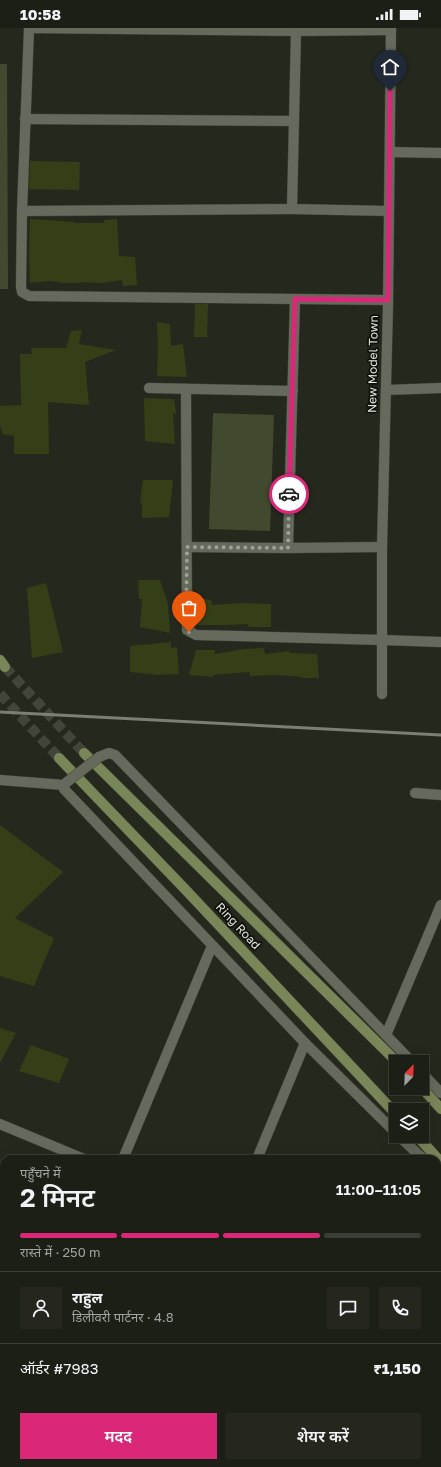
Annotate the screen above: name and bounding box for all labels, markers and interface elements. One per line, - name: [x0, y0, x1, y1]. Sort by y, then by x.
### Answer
- text: 10:58: [20, 5, 61, 23]
- pin: [373, 50, 407, 91]
- icon: home: [379, 56, 401, 78]
- street label: New Model Town: [364, 315, 381, 413]
- courier: [269, 474, 309, 514]
- icon: car: [278, 483, 300, 505]
- pin: [172, 591, 206, 632]
- icon: bag: [178, 597, 200, 619]
- street label: Ring Road: [213, 899, 264, 952]
- north arrow: [389, 1055, 429, 1095]
- map controls: [389, 1055, 429, 1143]
- button: layers: [389, 1103, 429, 1143]
- text: पहुँचने में: [20, 1165, 61, 1181]
- text: 11:00–11:05: [336, 1180, 421, 1198]
- text: 2 मिनट: [20, 1182, 95, 1213]
- text: रास्ते में · 250 m: [20, 1244, 100, 1260]
- button: person: [20, 1287, 62, 1329]
- button: chat: [327, 1287, 369, 1329]
- button: phone: [379, 1287, 421, 1329]
- text: राहुल: [72, 1288, 103, 1306]
- text: डिलीवरी पार्टनर · 4.8: [72, 1309, 174, 1325]
- text: ऑर्डर #7983: [20, 1359, 98, 1377]
- text: ₹1,150: [373, 1359, 421, 1377]
- button: मदद: [20, 1413, 217, 1459]
- button: शेयर करें: [225, 1413, 421, 1459]

